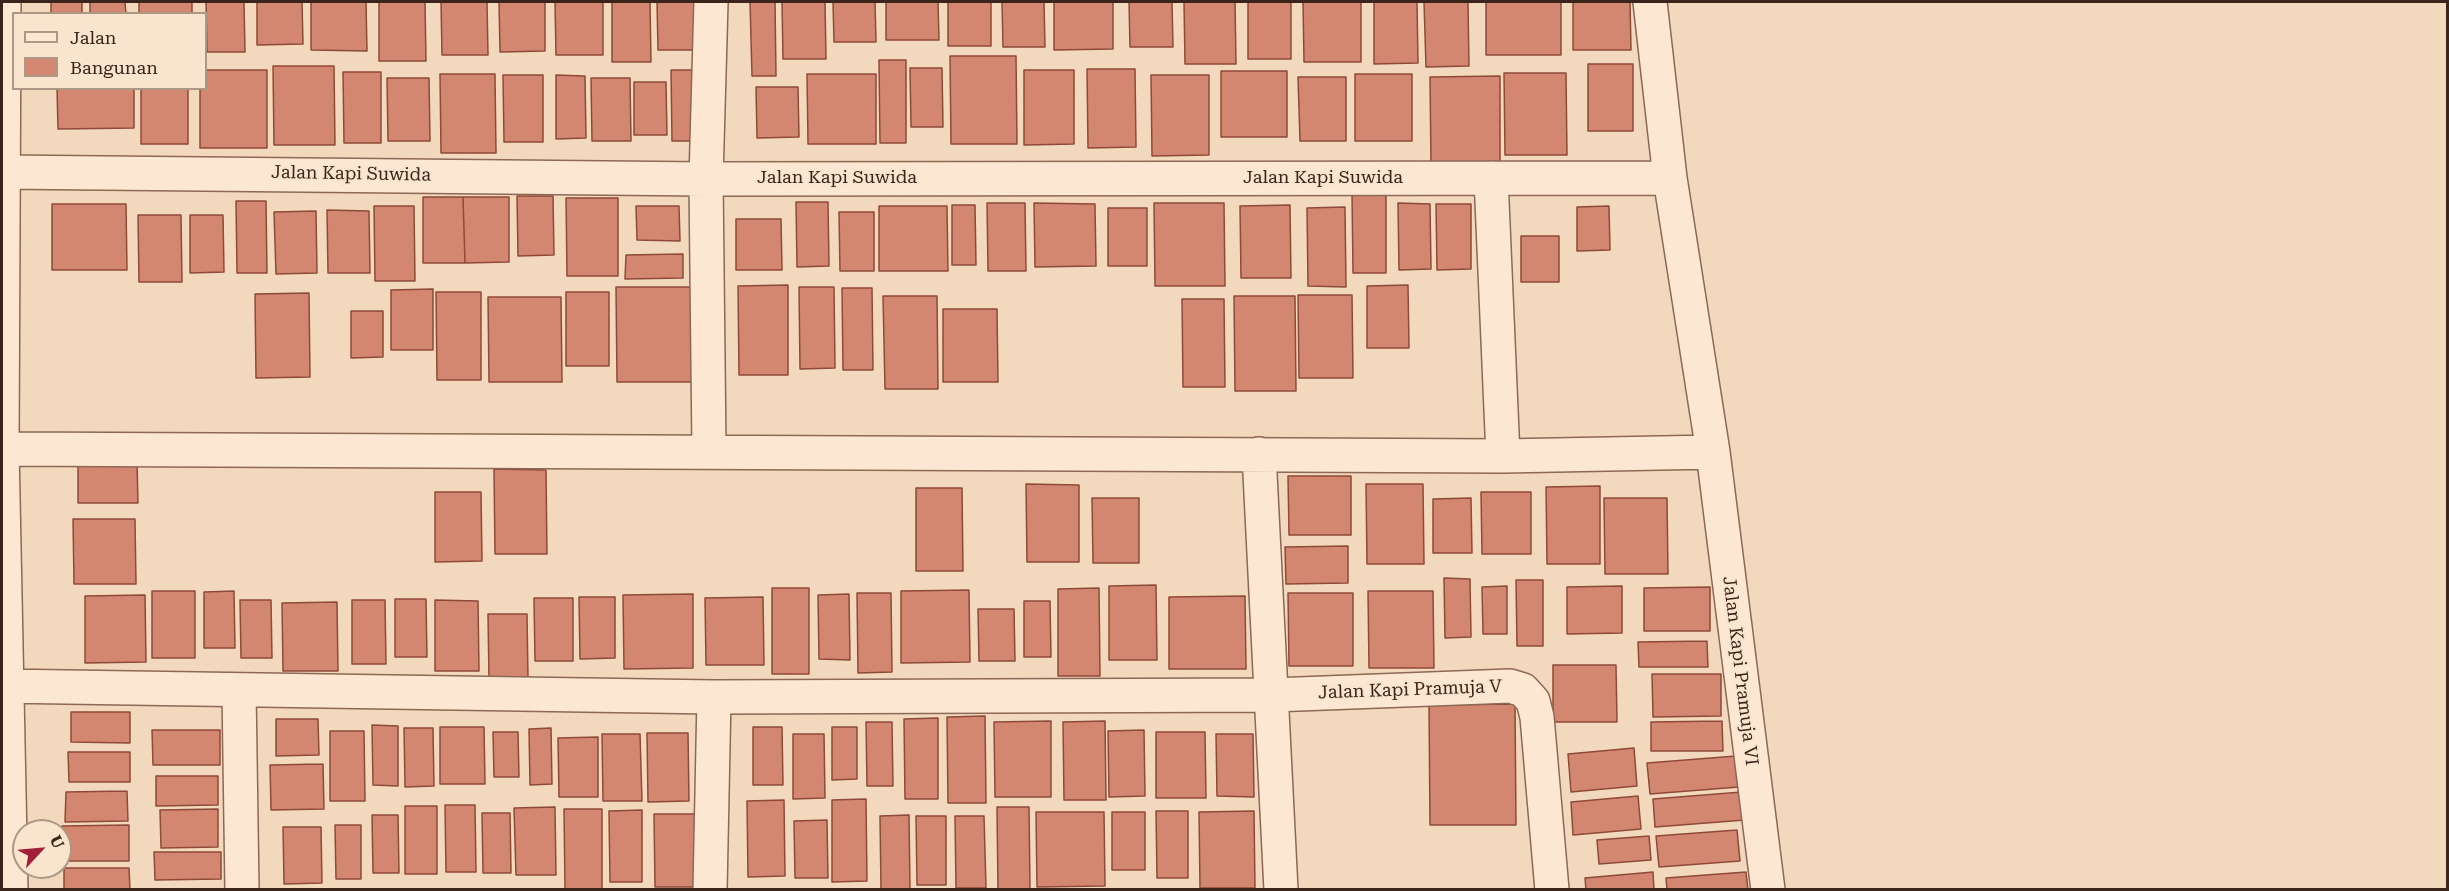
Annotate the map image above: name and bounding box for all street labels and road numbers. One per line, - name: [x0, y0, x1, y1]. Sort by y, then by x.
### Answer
- street label: Jalan Kapi Suwida: [271, 162, 431, 186]
- street label: Jalan Kapi Suwida: [757, 167, 917, 189]
- street label: Jalan Kapi Suwida: [1243, 167, 1403, 189]
- street label: Jalan Kapi Pramuja VI: [1718, 575, 1762, 767]
- street label: Jalan Kapi Pramuja V: [1318, 676, 1502, 704]

